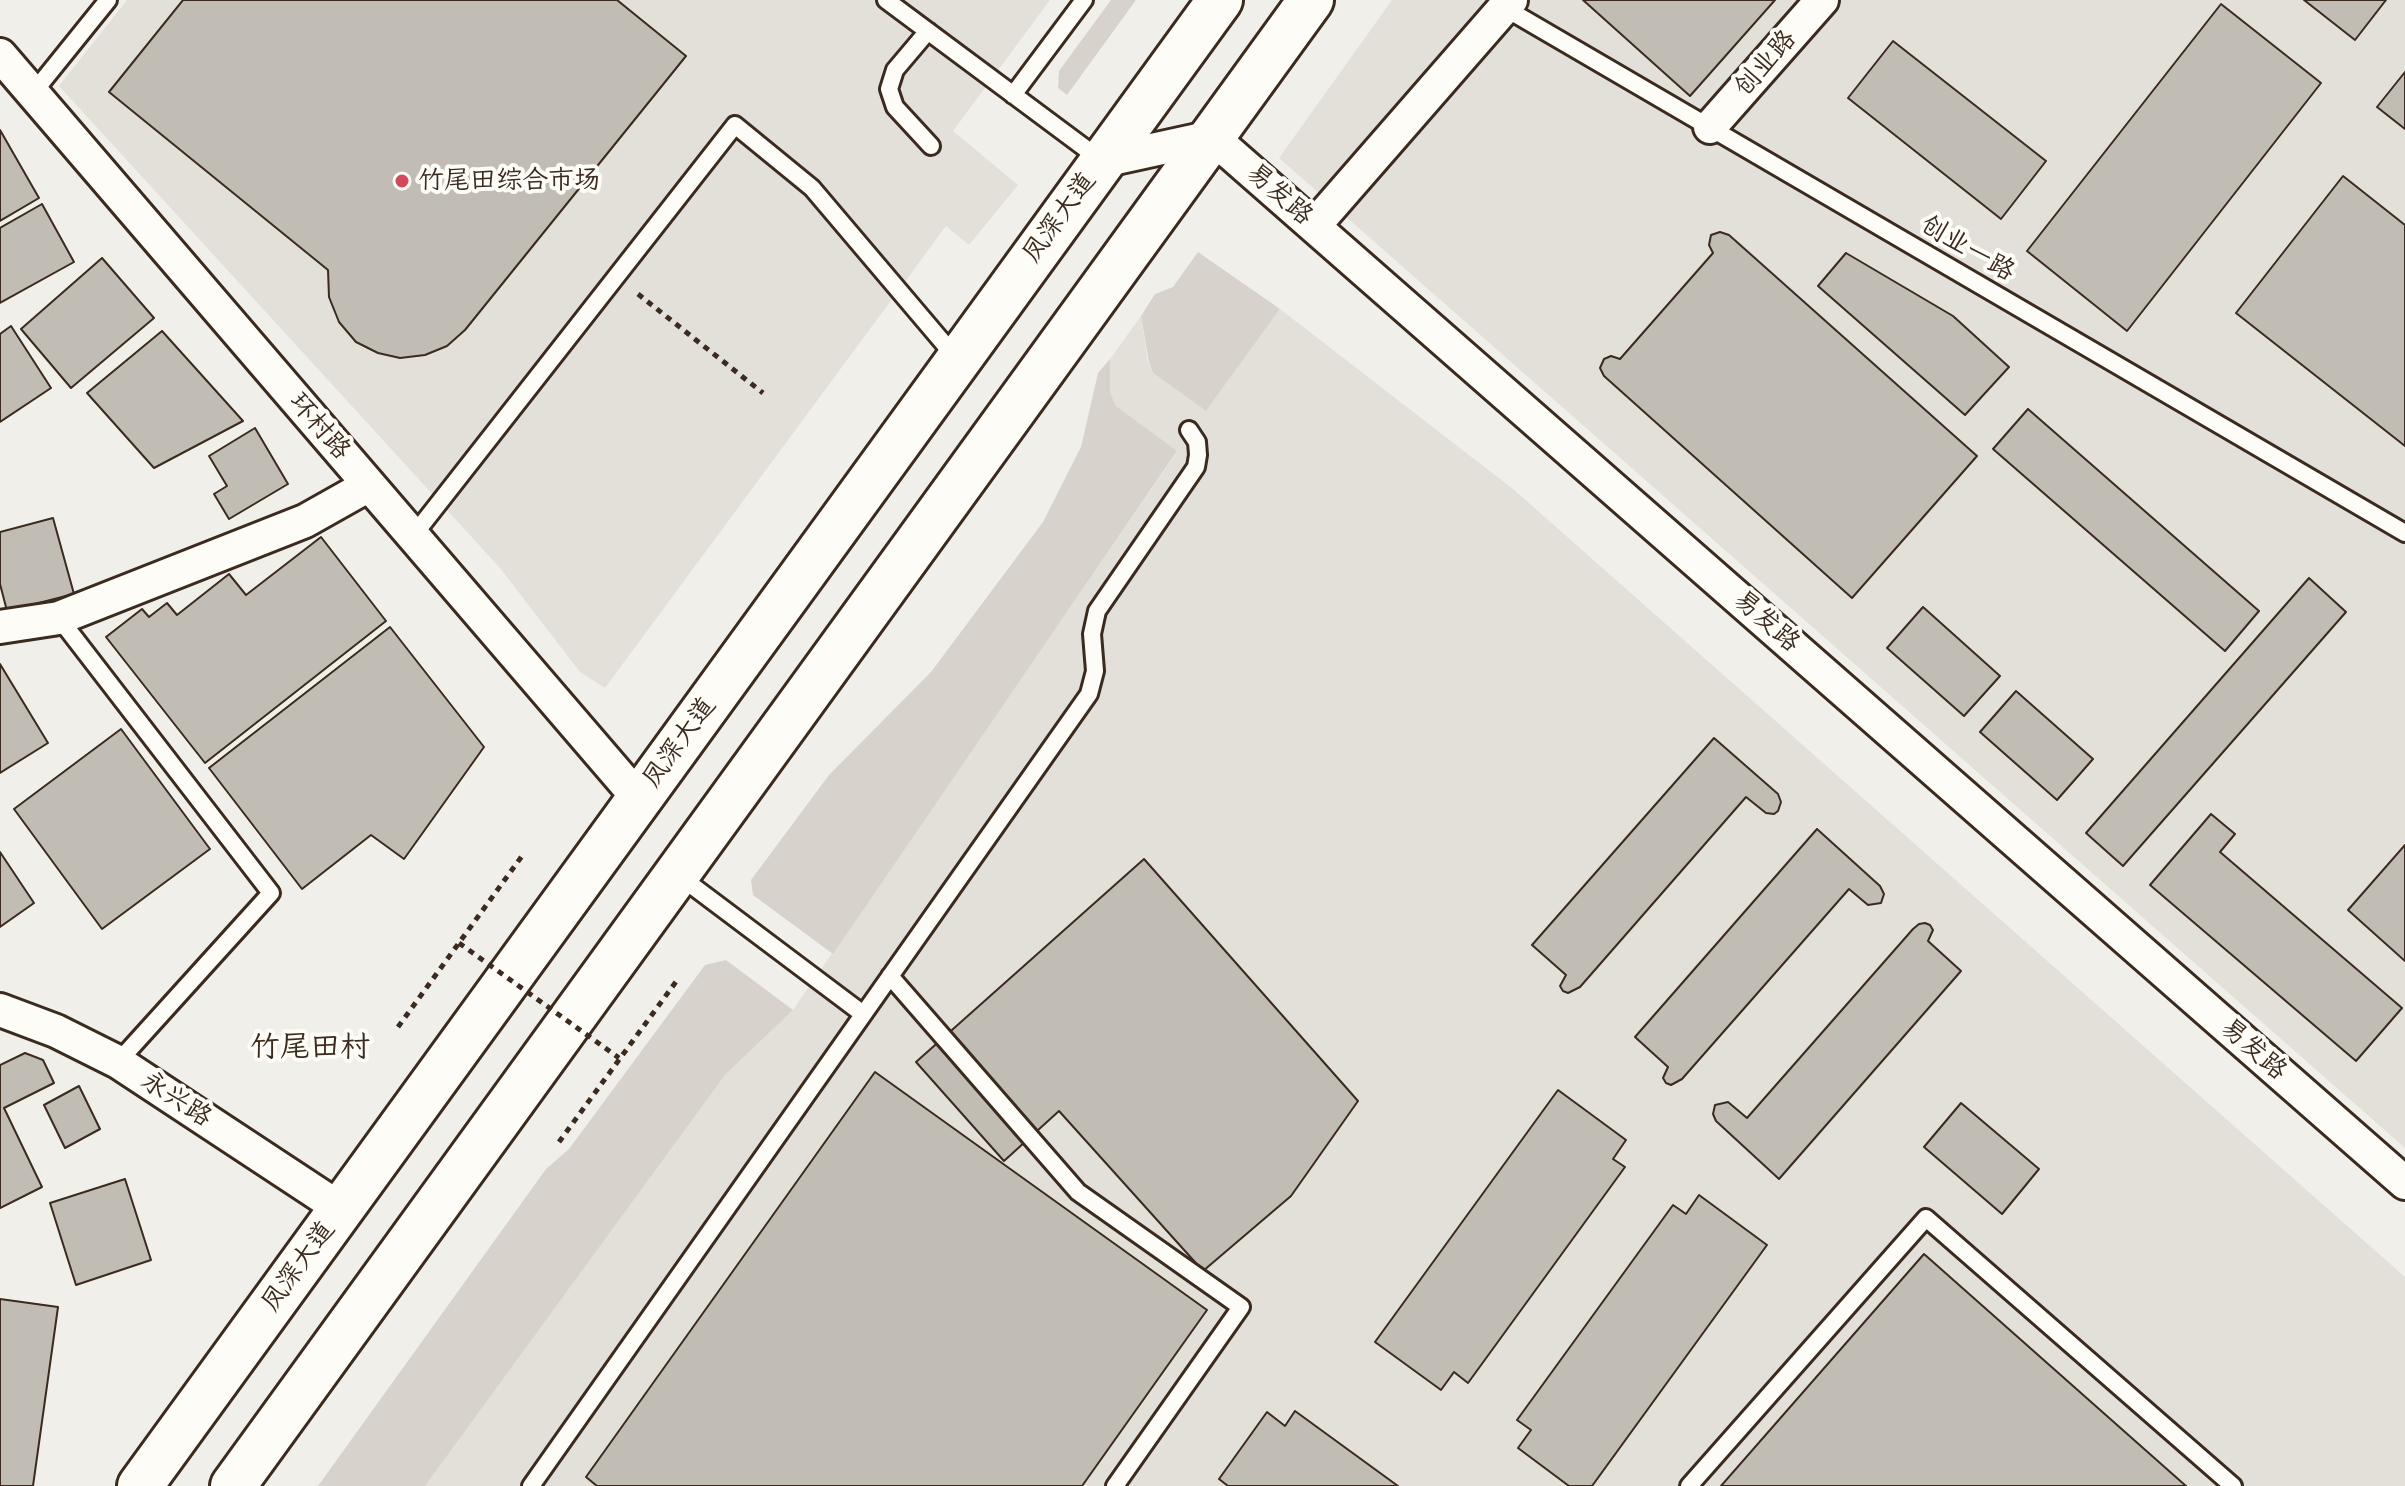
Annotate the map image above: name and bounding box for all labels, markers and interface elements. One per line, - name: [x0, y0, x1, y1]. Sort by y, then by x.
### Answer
- street label: 创业路: [1729, 24, 1803, 104]
- street label: 易发路: [1239, 158, 1319, 232]
- place label: 竹尾田综合市场: [418, 165, 600, 197]
- street label: 凤深大道: [1017, 167, 1103, 269]
- marker: 竹尾田综合市场: [393, 172, 411, 190]
- street label: 创业一路: [1914, 209, 2020, 289]
- street label: 环村路: [282, 387, 356, 467]
- street label: 易发路: [1726, 585, 1806, 659]
- street label: 凤深大道: [637, 692, 723, 794]
- street label: 易发路: [2213, 1013, 2293, 1087]
- district label: 竹尾田村: [250, 1030, 370, 1066]
- street label: 永兴路: [135, 1066, 217, 1134]
- street label: 凤深大道: [256, 1216, 342, 1318]

